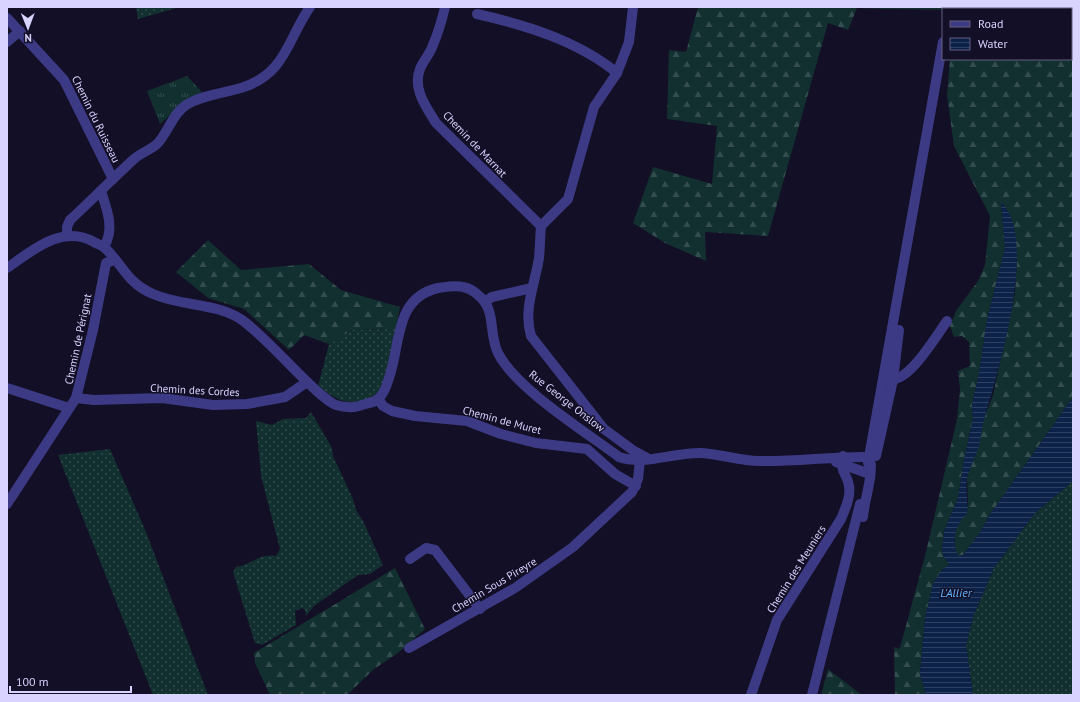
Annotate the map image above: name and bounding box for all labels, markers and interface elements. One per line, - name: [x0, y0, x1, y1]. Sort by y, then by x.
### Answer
- north arrow: [8, 8, 48, 48]
- legend: [942, 8, 1072, 60]
- text: Road: [978, 16, 1003, 31]
- text: N: [24, 31, 32, 45]
- text: Water: [978, 36, 1008, 51]
- street label: Chemin du Ruisseau: [69, 73, 123, 165]
- street label: Chemin de Marnat: [440, 108, 510, 180]
- street label: Chemin de Pérignat: [62, 292, 94, 386]
- street label: Rue George Onslow: [526, 367, 608, 435]
- street label: Chemin des Cordes: [150, 381, 240, 399]
- street label: Chemin de Muret: [461, 403, 543, 437]
- street label: Chemin des Meuniers: [763, 522, 829, 616]
- street label: Chemin Sous Pireyre: [449, 554, 539, 616]
- water label: L'Allier: [940, 585, 973, 600]
- scale bar: [10, 668, 131, 694]
- text: 100 m: [16, 674, 49, 689]

